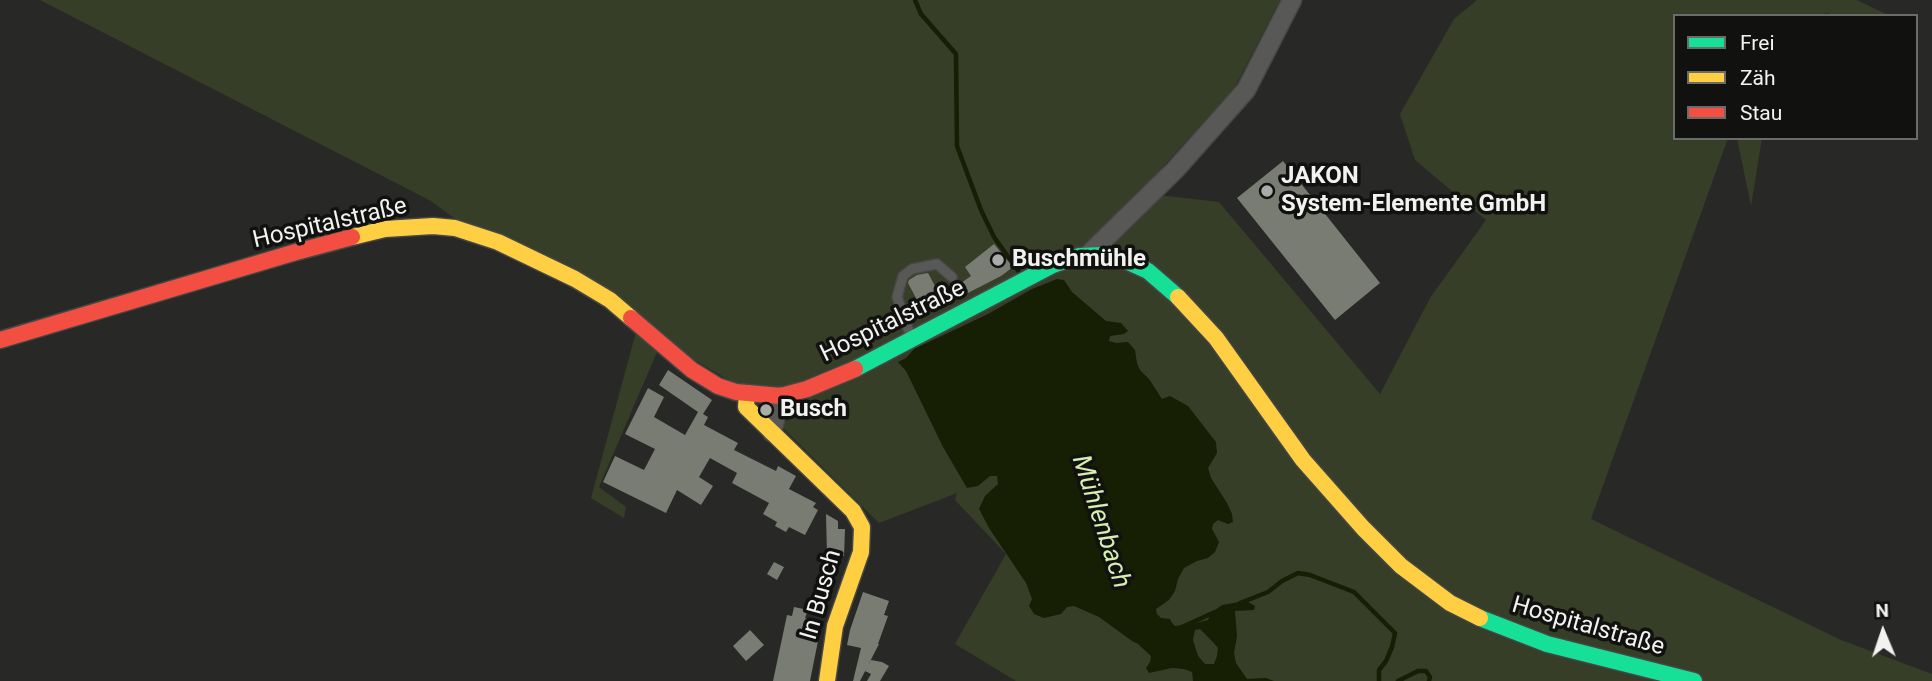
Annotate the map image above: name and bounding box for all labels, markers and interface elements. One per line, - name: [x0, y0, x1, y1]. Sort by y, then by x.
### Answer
- legend: [1673, 14, 1918, 140]
- text: Frei: [1740, 31, 1775, 55]
- text: Zäh: [1740, 66, 1776, 90]
- text: Stau: [1740, 101, 1782, 125]
- place label: JAKON System-Elemente GmbH: [1281, 163, 1546, 219]
- marker: JAKON System-Elemente GmbH: [1259, 183, 1275, 199]
- street label: Hospitalstraße: [250, 192, 410, 256]
- place label: Buschmühle: [1012, 246, 1146, 274]
- marker: Buschmühle: [990, 252, 1006, 268]
- street label: Hospitalstraße: [816, 275, 970, 369]
- place label: Busch: [780, 396, 847, 424]
- marker: Busch: [758, 402, 774, 418]
- water label: Mühlenbach: [1064, 451, 1136, 593]
- street label: In Busch: [795, 547, 849, 643]
- street label: Hospitalstraße: [1508, 591, 1668, 663]
- north arrow: [1848, 597, 1918, 667]
- text: N: [1875, 599, 1889, 622]

